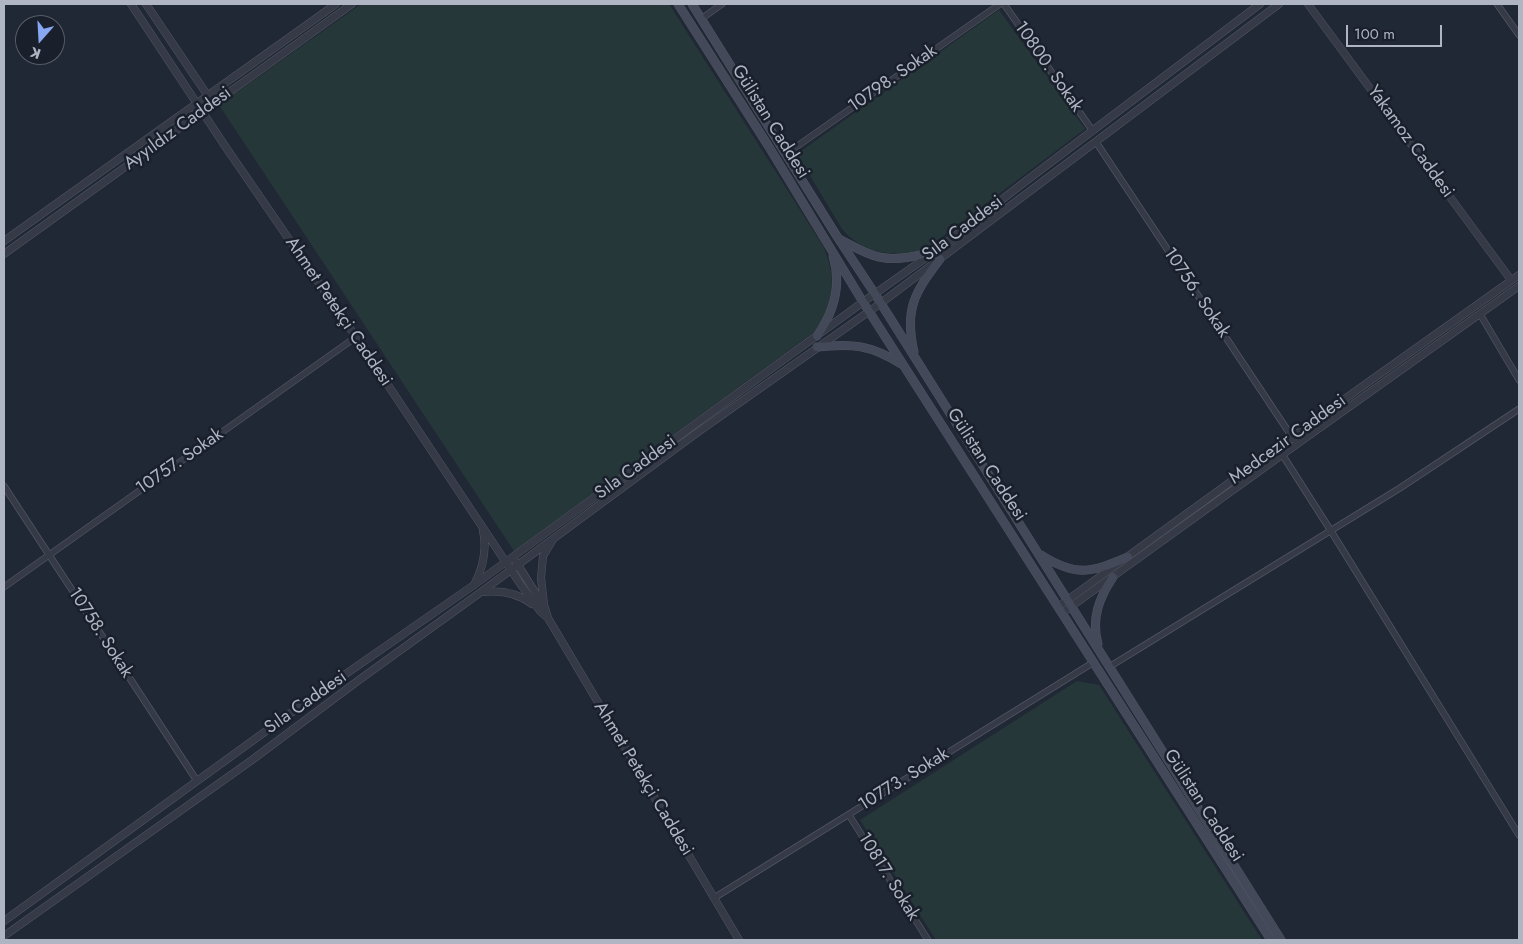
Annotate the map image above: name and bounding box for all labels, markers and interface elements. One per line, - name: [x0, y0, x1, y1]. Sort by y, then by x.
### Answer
- north arrow: [15, 15, 65, 65]
- scale bar: [1348, 15, 1444, 47]
- street label: 10800. Sokak: [1009, 18, 1087, 116]
- text: 100 m: [1354, 23, 1395, 45]
- street label: 10798. Sokak: [845, 41, 941, 117]
- text: K: [28, 42, 43, 64]
- street label: Gülistan Caddesi: [726, 61, 814, 183]
- street label: Yakamoz Caddesi: [1362, 82, 1458, 202]
- street label: Ayyıldız Caddesi: [120, 83, 236, 175]
- street label: Sıla Caddesi: [918, 192, 1008, 266]
- street label: Ahmet Petekçi Caddesi: [280, 233, 396, 391]
- street label: 10756. Sokak: [1158, 244, 1234, 342]
- street label: Medcezir Caddesi: [1225, 390, 1351, 490]
- street label: Gülistan Caddesi: [942, 405, 1030, 525]
- street label: 10757. Sokak: [132, 424, 228, 500]
- street label: Sıla Caddesi: [591, 431, 681, 505]
- street label: 10758. Sokak: [63, 584, 137, 682]
- street label: Sıla Caddesi: [261, 667, 351, 739]
- street label: Ahmet Petekçi Caddesi: [589, 698, 697, 860]
- street label: 10773. Sokak: [855, 744, 953, 816]
- street label: Gülistan Caddesi: [1159, 746, 1247, 866]
- street label: 10817. Sokak: [852, 829, 924, 925]

